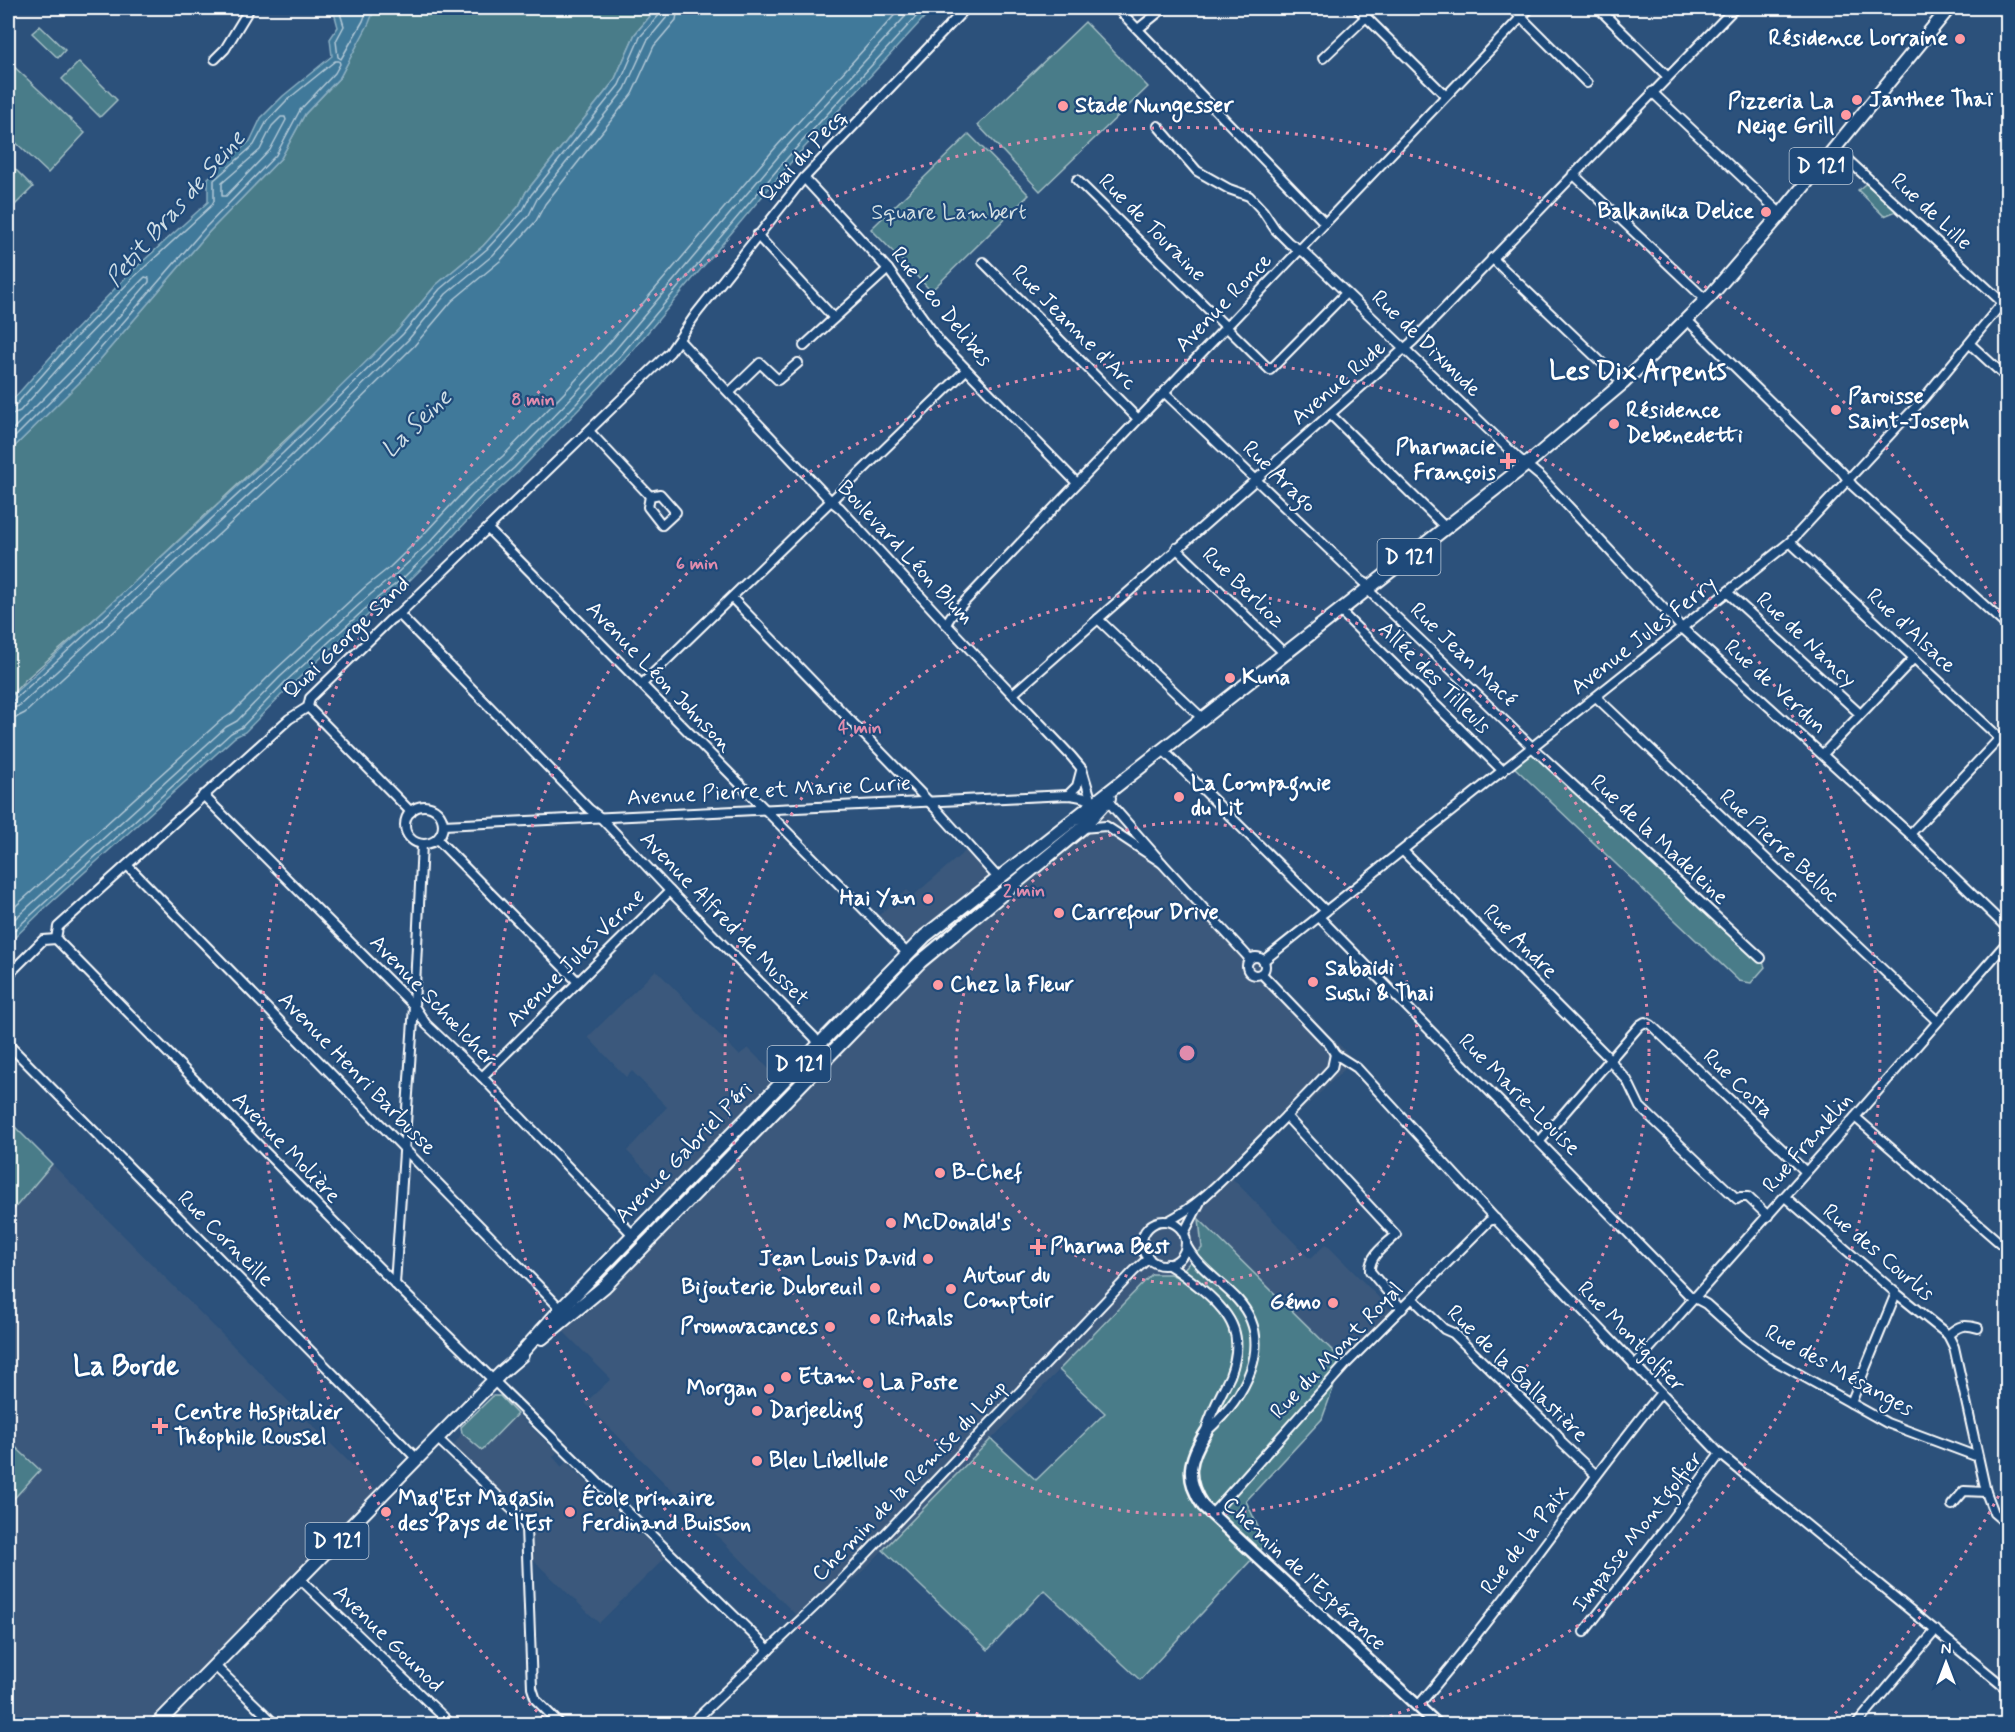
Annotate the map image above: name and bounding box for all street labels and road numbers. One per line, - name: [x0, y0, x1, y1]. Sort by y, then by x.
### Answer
- street label: Quai du Pecq: [753, 103, 853, 209]
- road number: D 121: [1790, 148, 1852, 184]
- street label: Rue de Lille: [1884, 167, 1978, 257]
- street label: Rue de Touraine: [1092, 168, 1212, 288]
- street label: Rue Leo Delibes: [884, 241, 998, 373]
- street label: Avenue Ronce: [1169, 247, 1279, 359]
- street label: Rue Jeanne d'Arc: [1005, 259, 1143, 397]
- street label: Rue de Dixmude: [1365, 284, 1487, 404]
- street label: Avenue Rude: [1286, 334, 1392, 432]
- street label: Rue Arago: [1234, 435, 1322, 521]
- street label: Boulevard Léon Blum: [831, 475, 979, 631]
- road number: D 121: [1378, 539, 1440, 575]
- street label: Rue Berlioz: [1195, 541, 1291, 635]
- street label: Quai George Sand: [278, 570, 418, 708]
- street label: Avenue Jules Ferry: [1565, 570, 1723, 702]
- street label: Rue d'Alsace: [1860, 582, 1962, 680]
- street label: Rue de Nancy: [1750, 586, 1862, 694]
- street label: Avenue Léon Johnson: [579, 595, 739, 759]
- street label: Rue Jean Macé: [1403, 597, 1523, 713]
- street label: Allée des Tilleuls: [1372, 616, 1497, 741]
- street label: Rue de Verdun: [1718, 633, 1832, 741]
- street label: Rue de la Madeleine: [1584, 769, 1734, 911]
- street label: Avenue Pierre et Marie Curie: [626, 770, 912, 812]
- street label: Rue Pierre Belloc: [1713, 783, 1845, 909]
- street label: Avenue Alfred de Musset: [633, 826, 815, 1012]
- street label: Avenue Jules Verne: [501, 883, 651, 1033]
- street label: Rue Andre: [1477, 899, 1564, 986]
- street label: Avenue Schœlcher: [363, 929, 503, 1073]
- street label: Avenue Henri Barbusse: [272, 986, 442, 1162]
- street label: Rue Marie-Louise: [1452, 1028, 1586, 1162]
- street label: Rue Costa: [1696, 1043, 1780, 1125]
- road number: D 121: [768, 1046, 830, 1082]
- street label: Avenue Gabriel Péri: [609, 1076, 759, 1230]
- street label: Avenue Molière: [225, 1086, 347, 1210]
- street label: Rue Franklin: [1757, 1087, 1859, 1199]
- street label: Rue Corneille: [171, 1185, 279, 1293]
- street label: Rue des Courlis: [1816, 1198, 1940, 1308]
- street label: Rue Montgolfier: [1570, 1275, 1691, 1399]
- street label: Rue du Mont Royal: [1264, 1276, 1410, 1426]
- street label: Rue de la Ballastière: [1440, 1299, 1594, 1449]
- street label: Rue des Mésanges: [1758, 1318, 1919, 1426]
- street label: Chemin de la Remise du Loup: [806, 1374, 1014, 1588]
- street label: Impasse Montgolfier: [1566, 1446, 1712, 1620]
- street label: Rue de la Paix: [1475, 1479, 1576, 1600]
- street label: Chemin de l'Espérance: [1216, 1491, 1392, 1657]
- road number: D 121: [306, 1523, 368, 1559]
- street label: Avenue Gounod: [327, 1579, 449, 1699]

